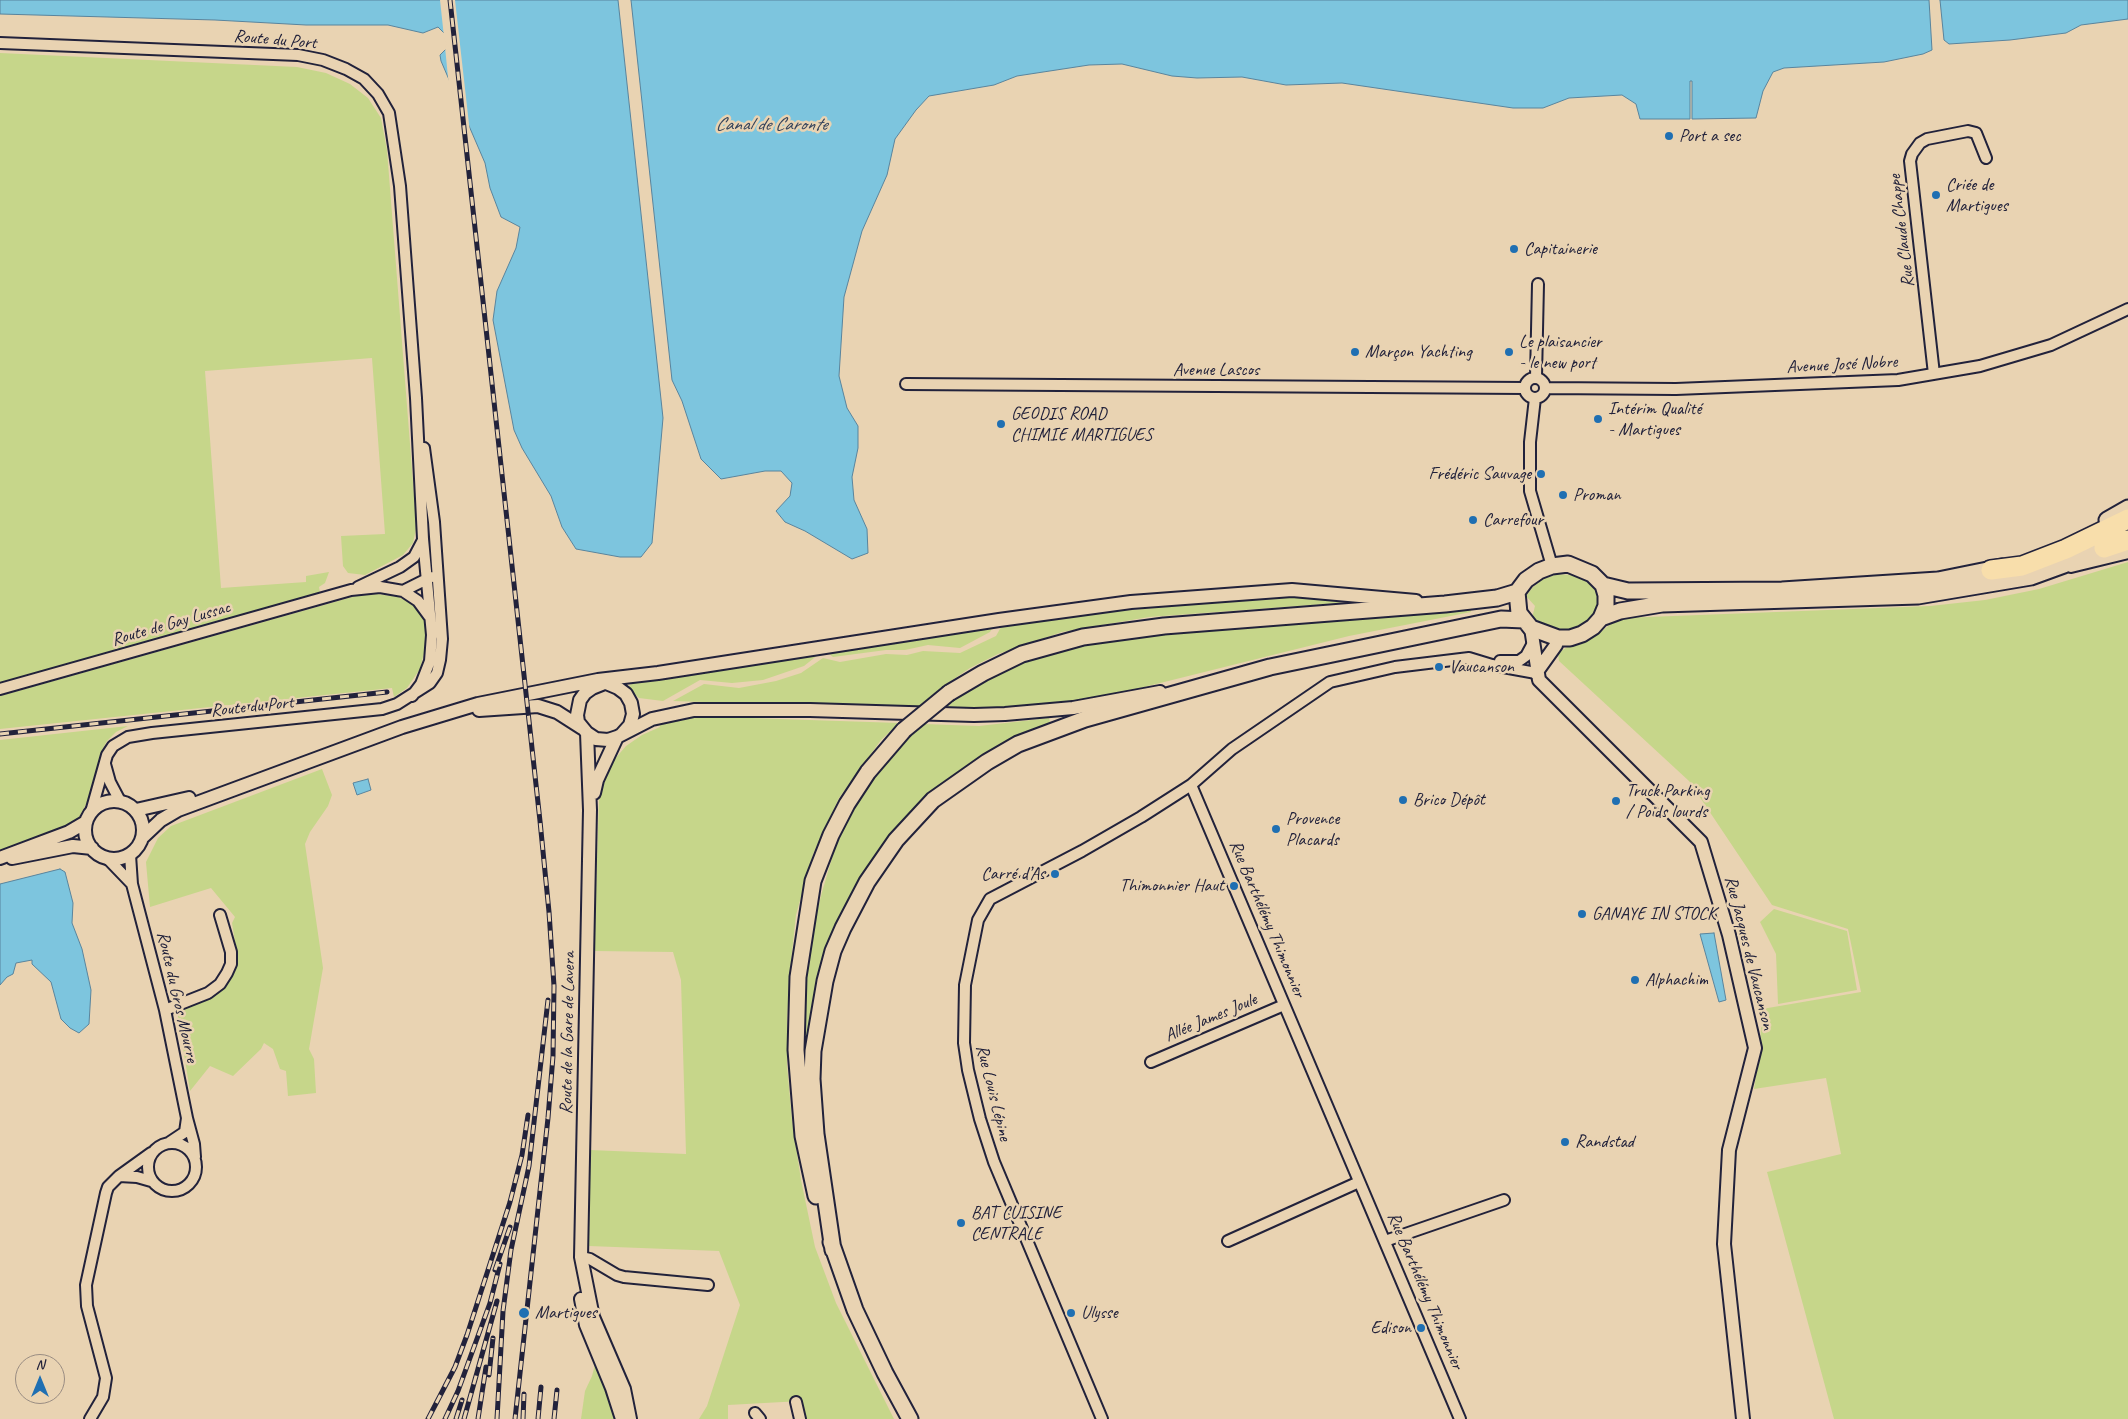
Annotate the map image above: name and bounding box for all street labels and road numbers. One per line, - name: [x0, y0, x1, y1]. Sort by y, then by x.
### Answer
- street label: Route du Port: [233, 26, 317, 54]
- street label: Rue Claude Chappe: [1884, 173, 1920, 289]
- street label: Avenue José Nobre: [1786, 351, 1898, 379]
- street label: Avenue Lascos: [1173, 359, 1259, 381]
- street label: Route de Gay Lussac: [109, 597, 233, 651]
- street label: Route du Port: [210, 692, 294, 722]
- street label: Rue Barthélémy Thimonnier: [1224, 837, 1310, 1001]
- street label: Rue Jacques de Vaucanson: [1719, 874, 1779, 1032]
- street label: Route du Gros Mourre: [151, 930, 203, 1064]
- street label: Route de la Gare de Lavera: [556, 951, 580, 1115]
- street label: Allée James Joule: [1162, 989, 1260, 1047]
- street label: Rue Louis Lépine: [971, 1043, 1015, 1143]
- street label: Rue Barthélémy Thimonnier: [1382, 1209, 1468, 1373]

